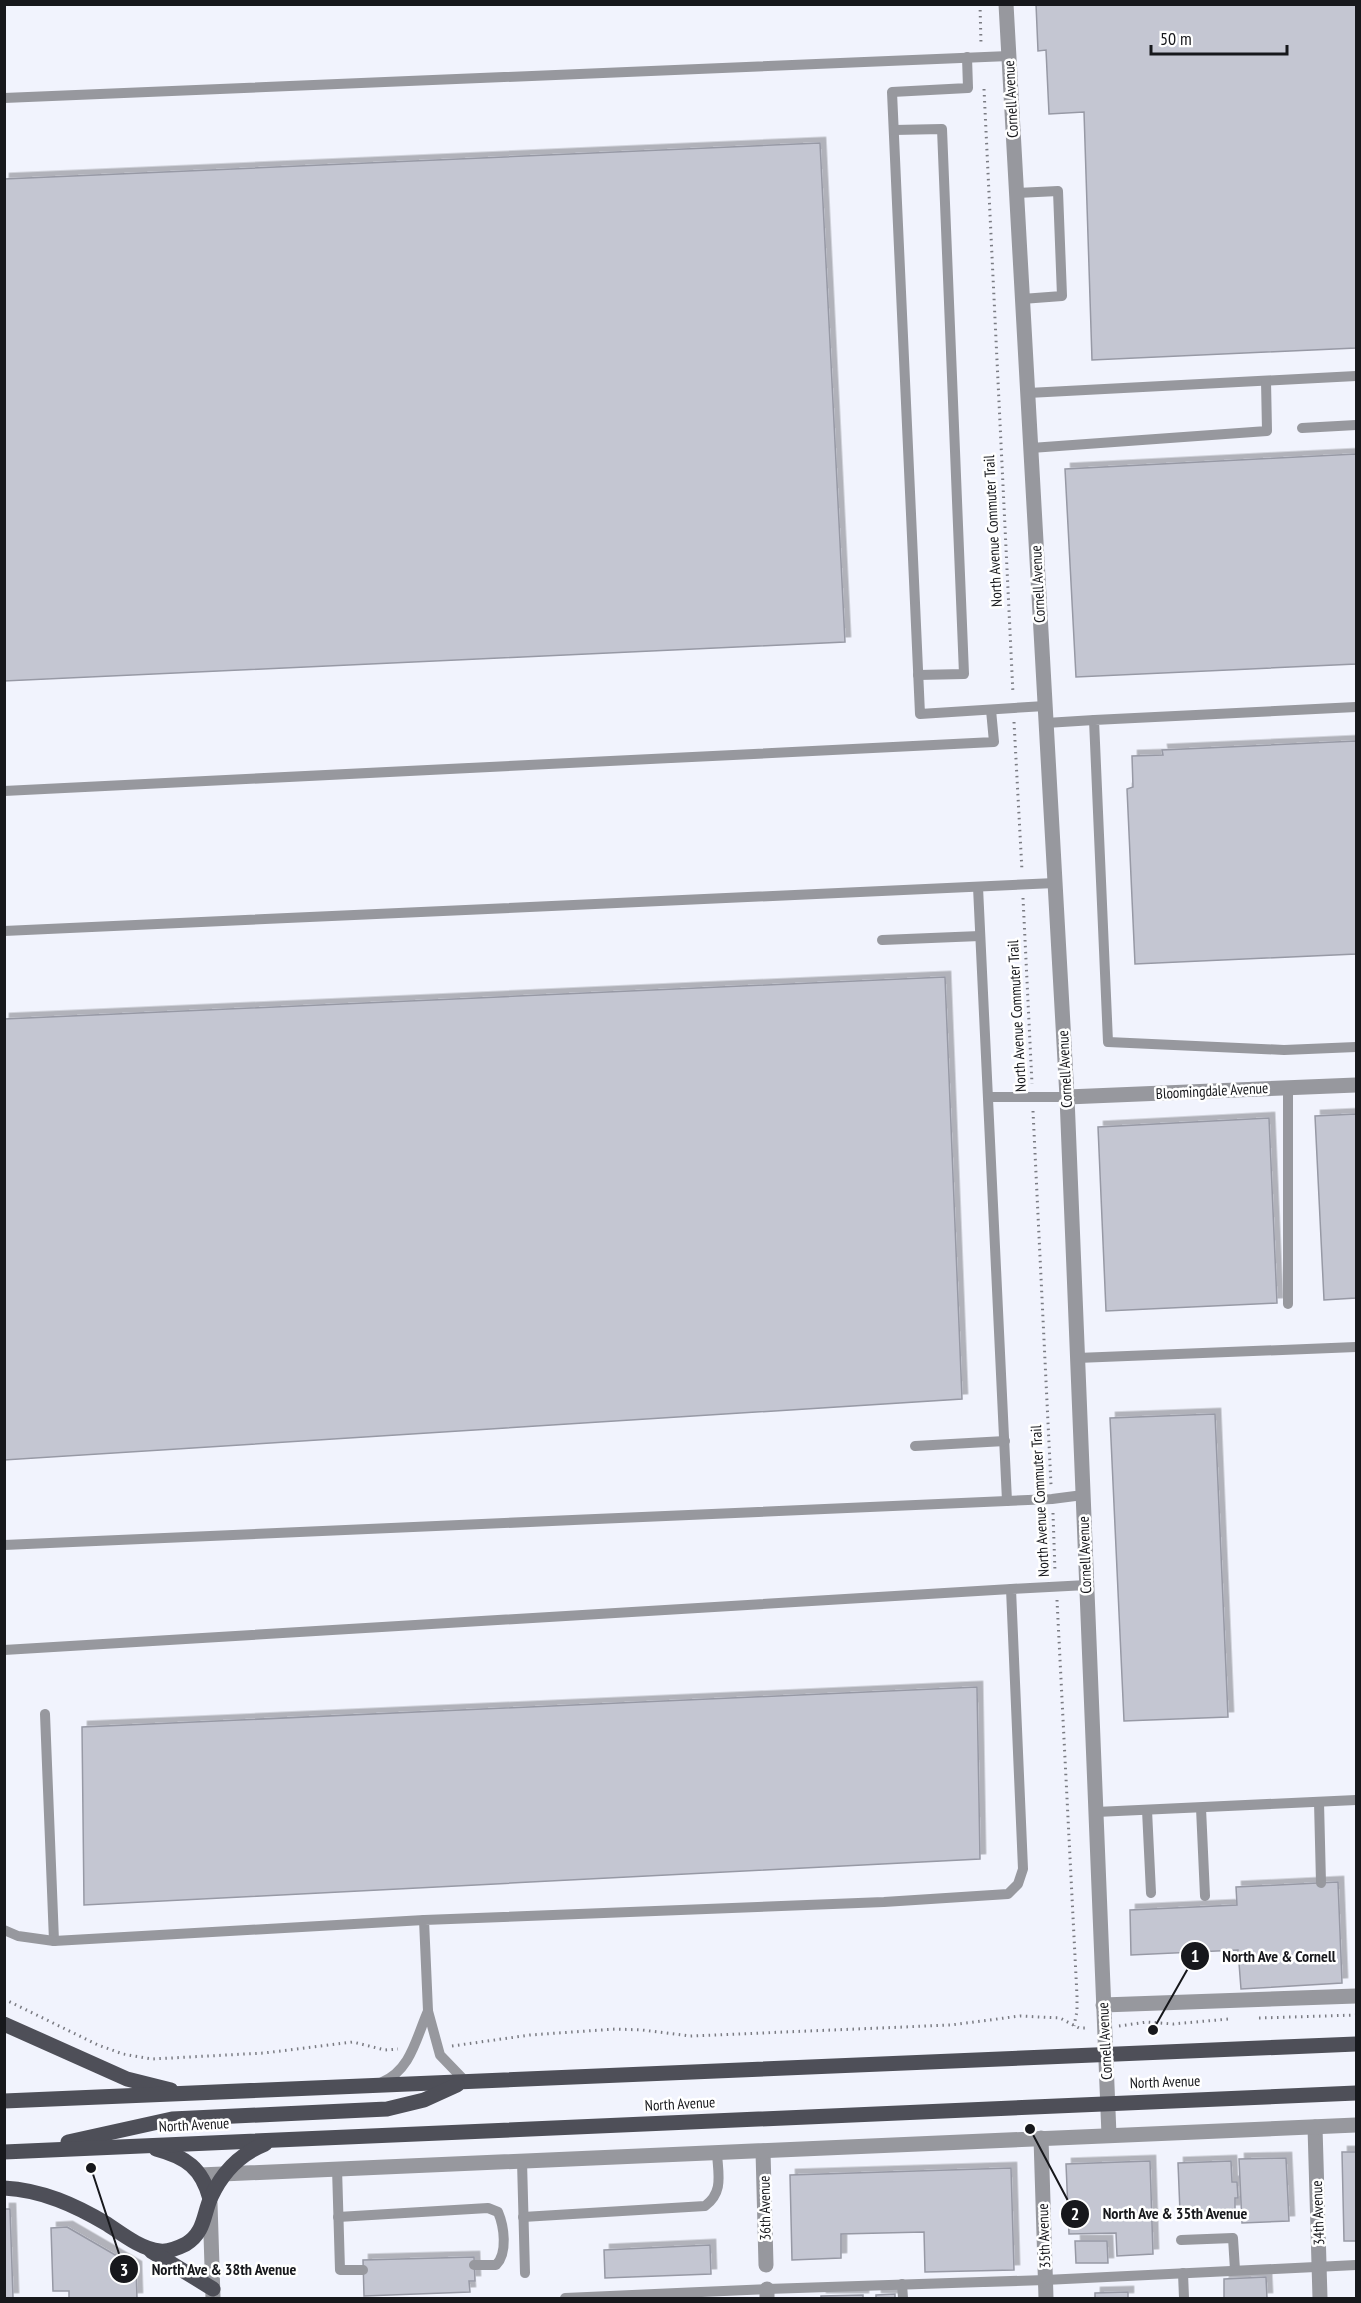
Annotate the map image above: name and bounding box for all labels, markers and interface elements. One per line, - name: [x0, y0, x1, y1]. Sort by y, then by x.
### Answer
- scale bar: [1151, 18, 1288, 56]
- text: 50 m: [1160, 27, 1192, 50]
- street label: Cornell Avenue: [999, 60, 1022, 138]
- street label: North Avenue Commuter Trail: [979, 454, 1006, 607]
- street label: Cornell Avenue: [1026, 545, 1049, 623]
- street label: North Avenue Commuter Trail: [1003, 939, 1030, 1092]
- street label: Cornell Avenue: [1053, 1030, 1076, 1108]
- street label: Bloomingdale Avenue: [1155, 1078, 1269, 1103]
- street label: North Avenue Commuter Trail: [1026, 1424, 1053, 1577]
- street label: Cornell Avenue: [1074, 1516, 1095, 1594]
- callout: North Ave & Cornell: [1180, 1939, 1348, 1973]
- text: 1: [1191, 1944, 1199, 1967]
- text: North Ave & Cornell: [1222, 1946, 1336, 1966]
- street label: Cornell Avenue: [1093, 2002, 1116, 2080]
- street label: North Avenue: [1129, 2071, 1201, 2092]
- street label: North Avenue: [644, 2092, 716, 2115]
- street label: North Avenue: [158, 2113, 230, 2136]
- street label: 36th Avenue: [754, 2175, 775, 2241]
- street label: 34th Avenue: [1307, 2180, 1328, 2246]
- callout: North Ave & 35th Avenue: [1060, 2197, 1260, 2231]
- text: 2: [1071, 2202, 1079, 2225]
- street label: 35th Avenue: [1033, 2203, 1054, 2269]
- text: North Ave & 35th Avenue: [1103, 2203, 1247, 2223]
- callout: North Ave & 38th Avenue: [109, 2252, 308, 2286]
- text: 3: [120, 2258, 128, 2281]
- text: North Ave & 38th Avenue: [152, 2259, 296, 2279]

